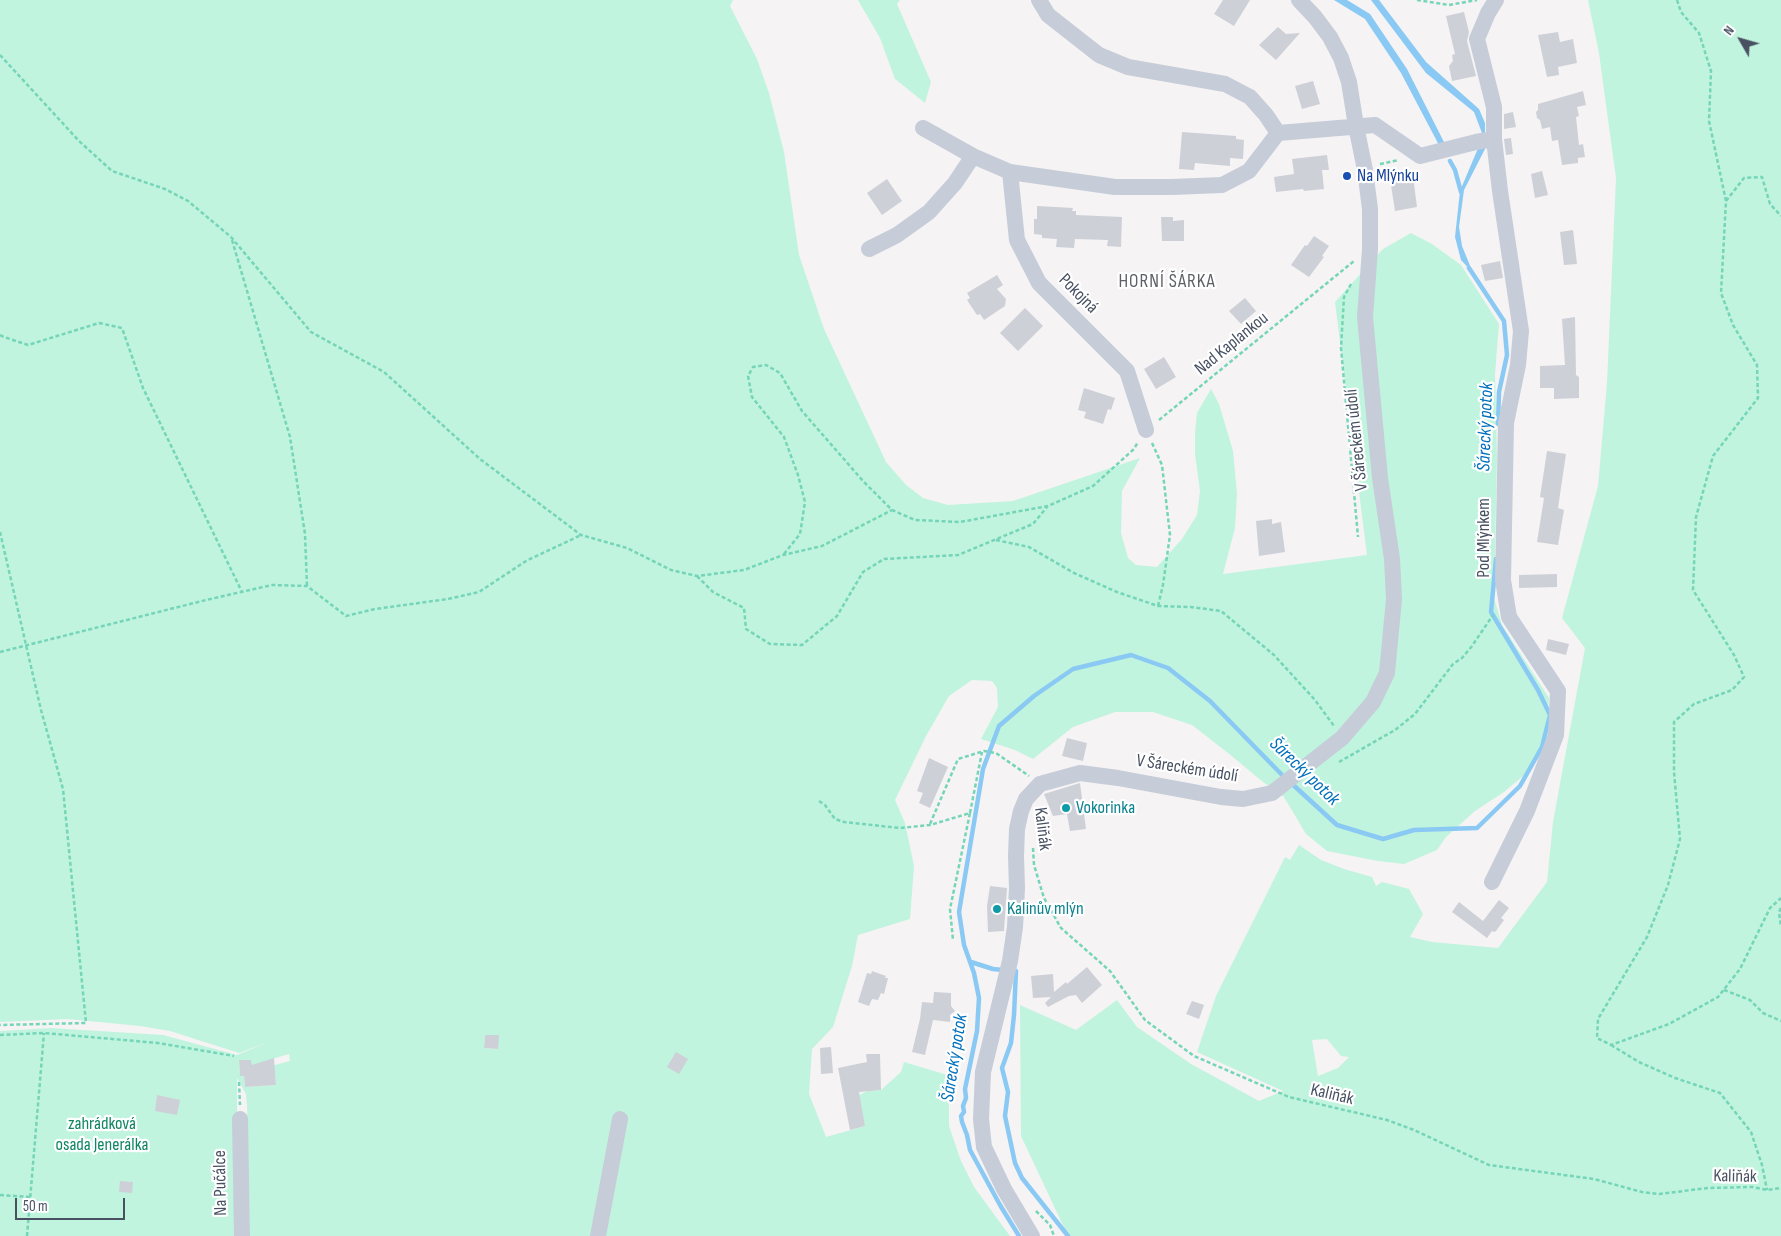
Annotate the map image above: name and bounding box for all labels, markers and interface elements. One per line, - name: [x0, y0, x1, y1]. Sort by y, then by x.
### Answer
- north arrow: [1716, 15, 1766, 65]
- text: N: [1720, 22, 1738, 39]
- place label: Na Mlýnku: [1357, 165, 1419, 187]
- marker: Na Mlýnku: [1341, 170, 1353, 182]
- street label: Pokojná: [1054, 270, 1102, 318]
- district label: HORNÍ ŠÁRKA: [1117, 271, 1217, 293]
- street label: Nad Kaplankou: [1191, 308, 1273, 380]
- water label: Šárecký potok: [1473, 382, 1499, 472]
- street label: V Šáreckém údolí: [1341, 388, 1373, 492]
- street label: Pod Mlýnkem: [1473, 498, 1495, 578]
- water label: Šárecký potok: [1264, 733, 1344, 811]
- street label: V Šáreckém údolí: [1135, 750, 1239, 788]
- place label: Vokorinka: [1076, 797, 1135, 819]
- marker: Vokorinka: [1060, 802, 1072, 814]
- street label: Kaliňák: [1029, 806, 1055, 852]
- place label: Kalinův mlýn: [1007, 898, 1084, 920]
- marker: Kalinův mlýn: [991, 903, 1003, 915]
- water label: Šárecký potok: [937, 1012, 973, 1104]
- street label: Kaliňák: [1308, 1080, 1356, 1110]
- park label: zahrádková osada Jenerálka: [56, 1113, 148, 1156]
- street label: Na Pučálce: [210, 1150, 232, 1216]
- street label: Kaliňák: [1713, 1166, 1757, 1188]
- scale bar: [18, 1188, 128, 1220]
- text: 50 m: [23, 1197, 48, 1216]

